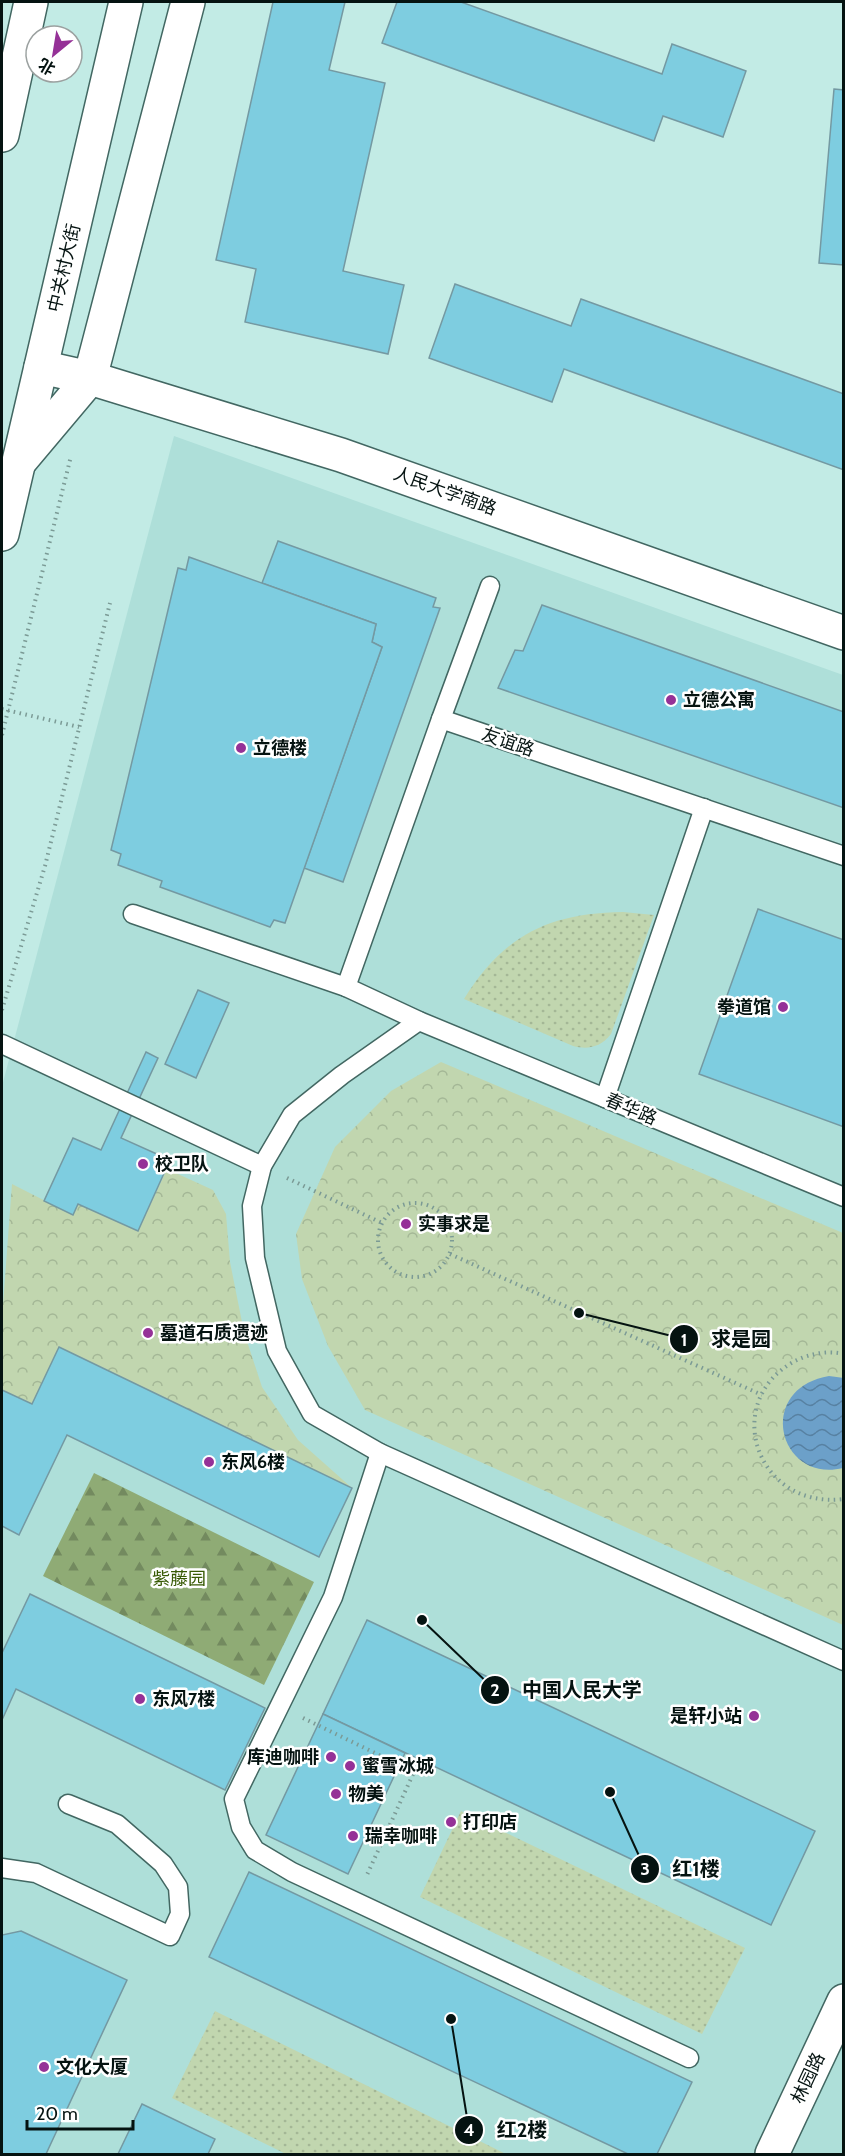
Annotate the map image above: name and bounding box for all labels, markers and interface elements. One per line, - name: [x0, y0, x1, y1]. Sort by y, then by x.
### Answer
- north arrow: [24, 24, 84, 84]
- text: 北: [35, 54, 58, 79]
- street label: 中关村大街: [43, 222, 85, 314]
- street label: 人民大学南路: [390, 462, 500, 520]
- place label: 立德公寓: [683, 689, 755, 711]
- marker: 立德公寓: [664, 693, 678, 707]
- street label: 友谊路: [479, 723, 537, 761]
- place label: 立德楼: [253, 737, 307, 759]
- marker: 立德楼: [234, 741, 248, 755]
- place label: 拳道馆: [717, 996, 771, 1018]
- marker: 拳道馆: [776, 1000, 790, 1014]
- street label: 春华路: [602, 1088, 660, 1130]
- place label: 校卫队: [155, 1153, 209, 1175]
- marker: 校卫队: [136, 1157, 150, 1171]
- place label: 实事求是: [418, 1213, 490, 1235]
- marker: 实事求是: [399, 1217, 413, 1231]
- callout: 求是园: [669, 1320, 783, 1358]
- place label: 墓道石质遗迹: [160, 1322, 268, 1344]
- marker: 墓道石质遗迹: [141, 1326, 155, 1340]
- text: 求是园: [711, 1327, 771, 1351]
- text: 1: [681, 1329, 687, 1351]
- place label: 东风6楼: [221, 1451, 285, 1473]
- marker: 东风6楼: [202, 1455, 216, 1469]
- park label: 紫藤园: [152, 1568, 206, 1590]
- callout: 中国人民大学: [480, 1671, 654, 1709]
- text: 中国人民大学: [522, 1678, 642, 1702]
- text: 2: [490, 1679, 500, 1701]
- place label: 东风7楼: [152, 1688, 215, 1710]
- marker: 东风7楼: [133, 1692, 147, 1706]
- place label: 是轩小站: [670, 1705, 742, 1727]
- marker: 是轩小站: [747, 1709, 761, 1723]
- place label: 库迪咖啡: [247, 1746, 319, 1768]
- marker: 库迪咖啡: [324, 1750, 338, 1764]
- place label: 蜜雪冰城: [362, 1755, 434, 1777]
- marker: 蜜雪冰城: [343, 1759, 357, 1773]
- place label: 物美: [348, 1783, 384, 1805]
- marker: 物美: [329, 1787, 343, 1801]
- place label: 打印店: [463, 1811, 517, 1833]
- marker: 打印店: [444, 1815, 458, 1829]
- place label: 瑞幸咖啡: [365, 1825, 437, 1847]
- marker: 瑞幸咖啡: [346, 1829, 360, 1843]
- callout: 红1楼: [630, 1850, 732, 1888]
- text: 红1楼: [672, 1857, 720, 1881]
- text: 3: [640, 1858, 650, 1880]
- street label: 林园路: [787, 2049, 829, 2107]
- place label: 文化大厦: [56, 2056, 128, 2078]
- marker: 文化大厦: [37, 2060, 51, 2074]
- scale bar: [27, 2093, 134, 2131]
- text: 20 m: [36, 2103, 78, 2125]
- callout: 红2楼: [454, 2111, 559, 2149]
- text: 红2楼: [497, 2118, 547, 2142]
- text: 4: [463, 2119, 475, 2141]

